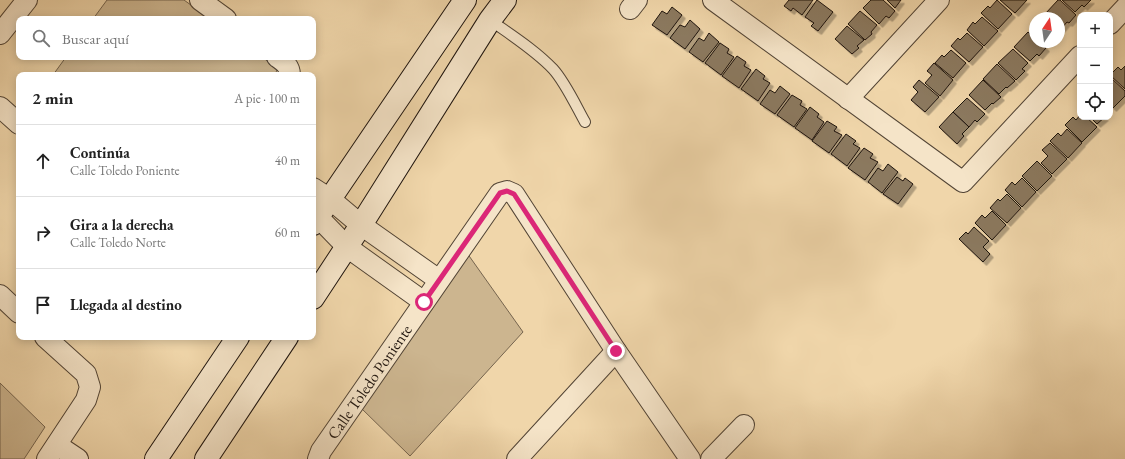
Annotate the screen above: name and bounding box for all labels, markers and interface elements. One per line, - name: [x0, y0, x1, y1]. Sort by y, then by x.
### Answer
- north arrow: [1029, 12, 1065, 48]
- map controls: [1077, 12, 1113, 120]
- button: +: [1077, 12, 1113, 48]
- search box: [16, 16, 316, 60]
- icon: search: [30, 27, 52, 49]
- text: Buscar aquí: [62, 29, 129, 48]
- button: −: [1077, 48, 1113, 84]
- button: locate: [1077, 84, 1113, 120]
- text: 2 min: [32, 87, 73, 109]
- text: A pie · 100 m: [234, 90, 300, 107]
- text: Continúa: [70, 143, 130, 162]
- icon: ahead: [32, 150, 54, 172]
- text: 40 m: [275, 152, 300, 169]
- text: Calle Toledo Poniente: [70, 162, 180, 179]
- text: Gira a la derecha: [70, 215, 174, 234]
- icon: right: [32, 222, 54, 244]
- text: 60 m: [275, 224, 300, 241]
- text: Calle Toledo Norte: [70, 234, 166, 251]
- route start: [415, 293, 433, 311]
- icon: arrive: [32, 294, 54, 316]
- text: Llegada al destino: [70, 295, 182, 314]
- street label: Calle Toledo Poniente: [322, 320, 417, 443]
- route end: [607, 342, 625, 360]

